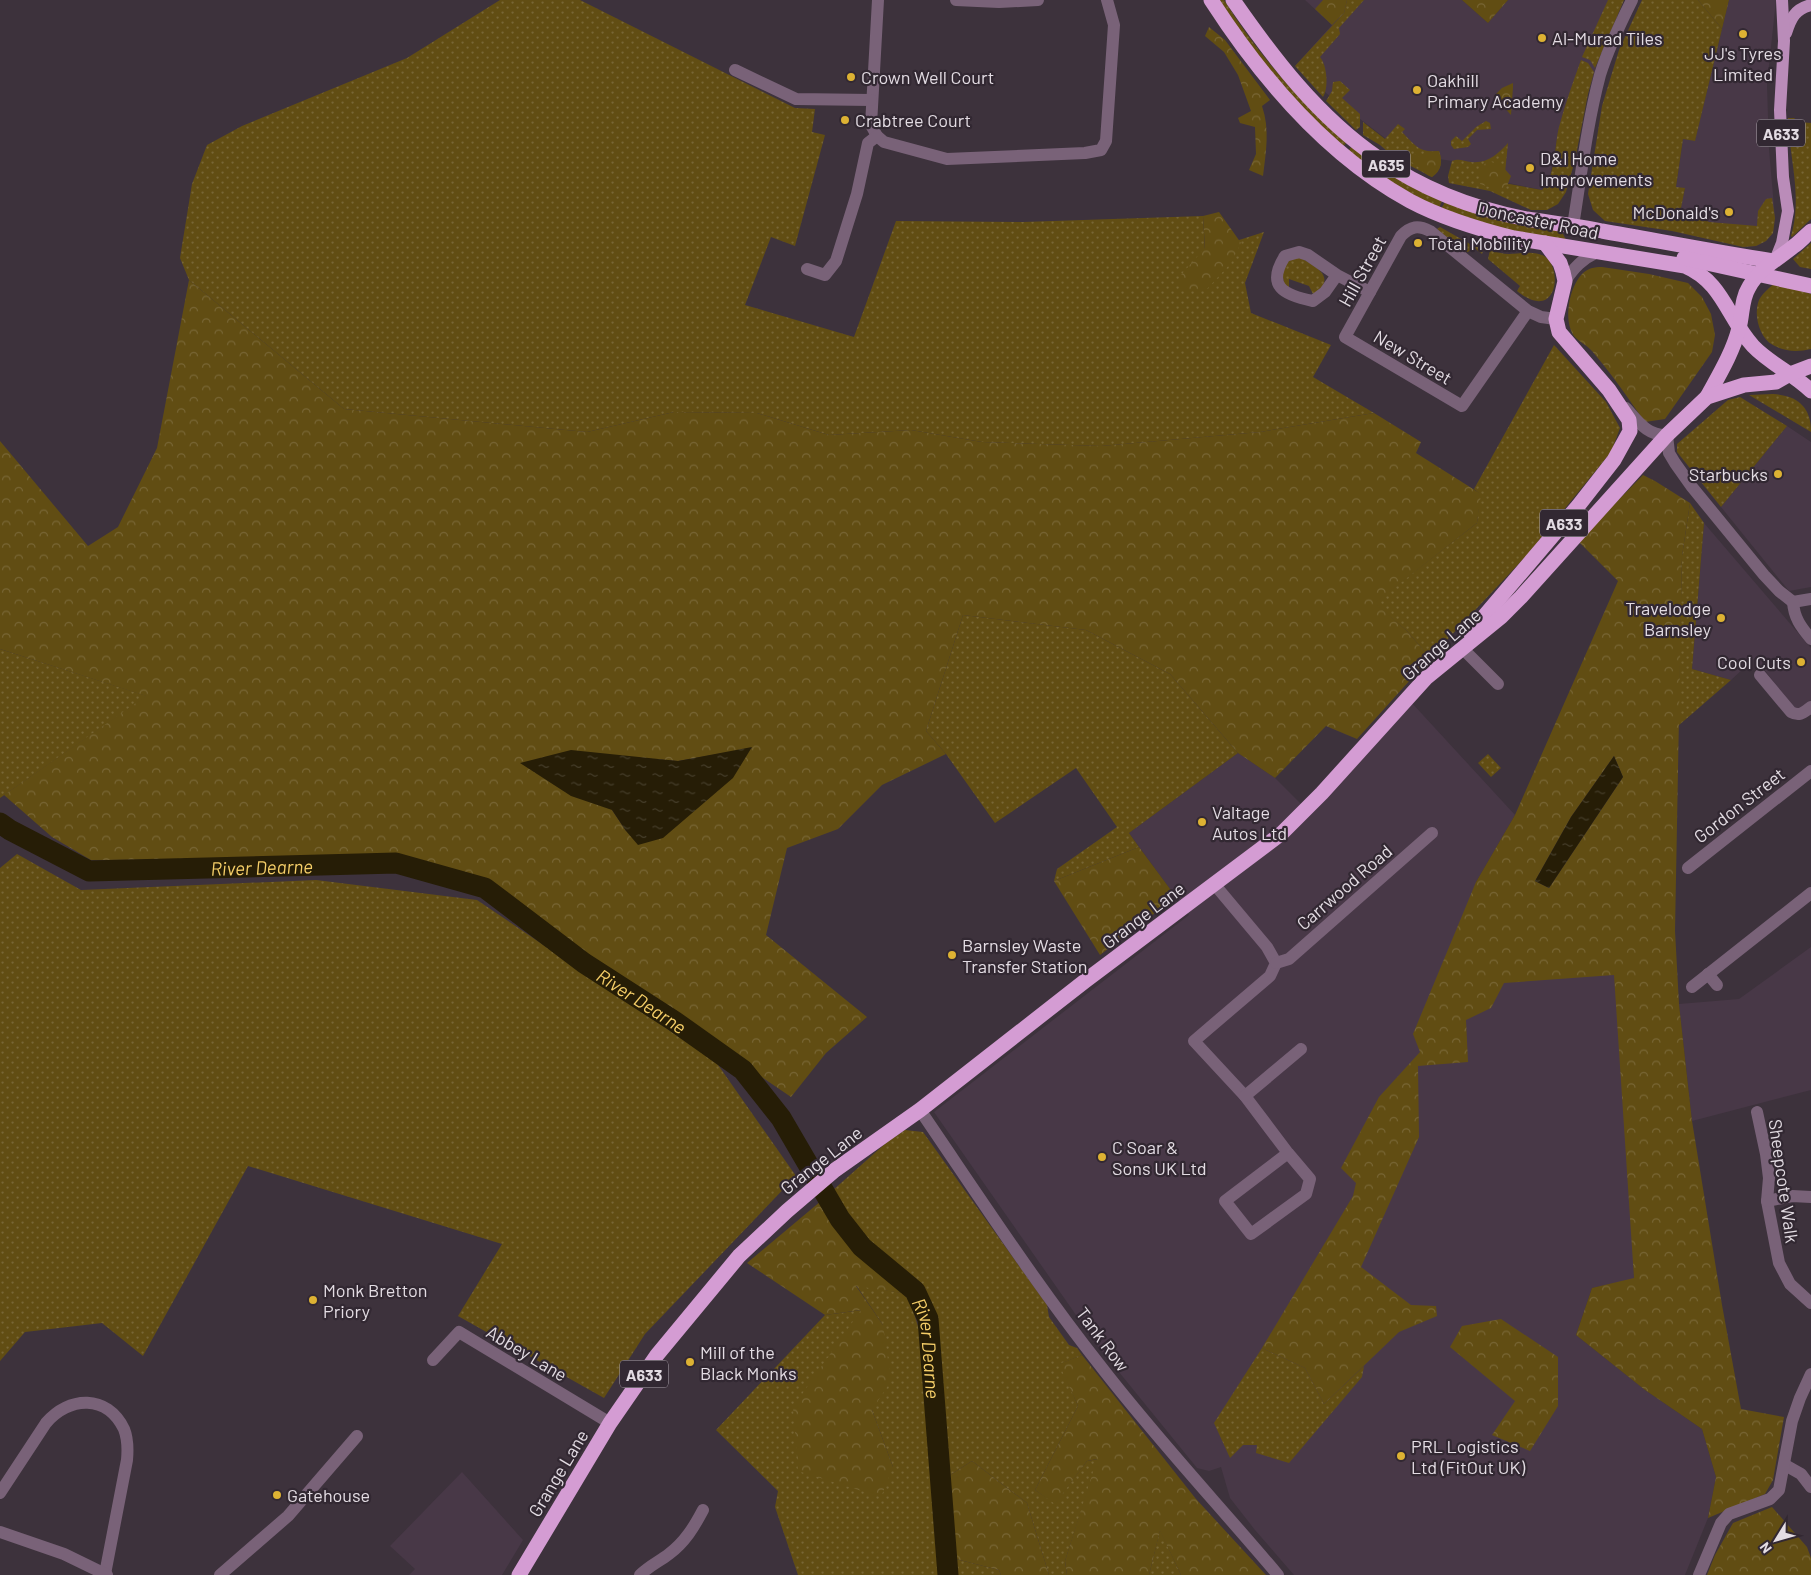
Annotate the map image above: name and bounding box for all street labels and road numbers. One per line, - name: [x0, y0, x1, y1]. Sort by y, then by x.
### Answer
- road number: A633: [1757, 120, 1805, 146]
- road number: A635: [1362, 150, 1410, 178]
- street label: Doncaster Road: [1475, 196, 1601, 244]
- street label: Hill Street: [1334, 232, 1390, 310]
- street label: New Street: [1370, 325, 1456, 389]
- road number: A633: [1540, 509, 1588, 536]
- street label: Grange Lane: [1397, 604, 1485, 684]
- street label: Gordon Street: [1689, 763, 1789, 847]
- street label: Carrwood Road: [1292, 840, 1396, 934]
- street label: Grange Lane: [1097, 877, 1189, 953]
- street label: Sheepcote Walk: [1764, 1118, 1804, 1244]
- street label: Grange Lane: [776, 1121, 866, 1199]
- street label: Tank Row: [1072, 1302, 1134, 1376]
- street label: Abbey Lane: [483, 1320, 571, 1386]
- road number: A633: [620, 1360, 668, 1388]
- street label: Grange Lane: [523, 1425, 593, 1521]

